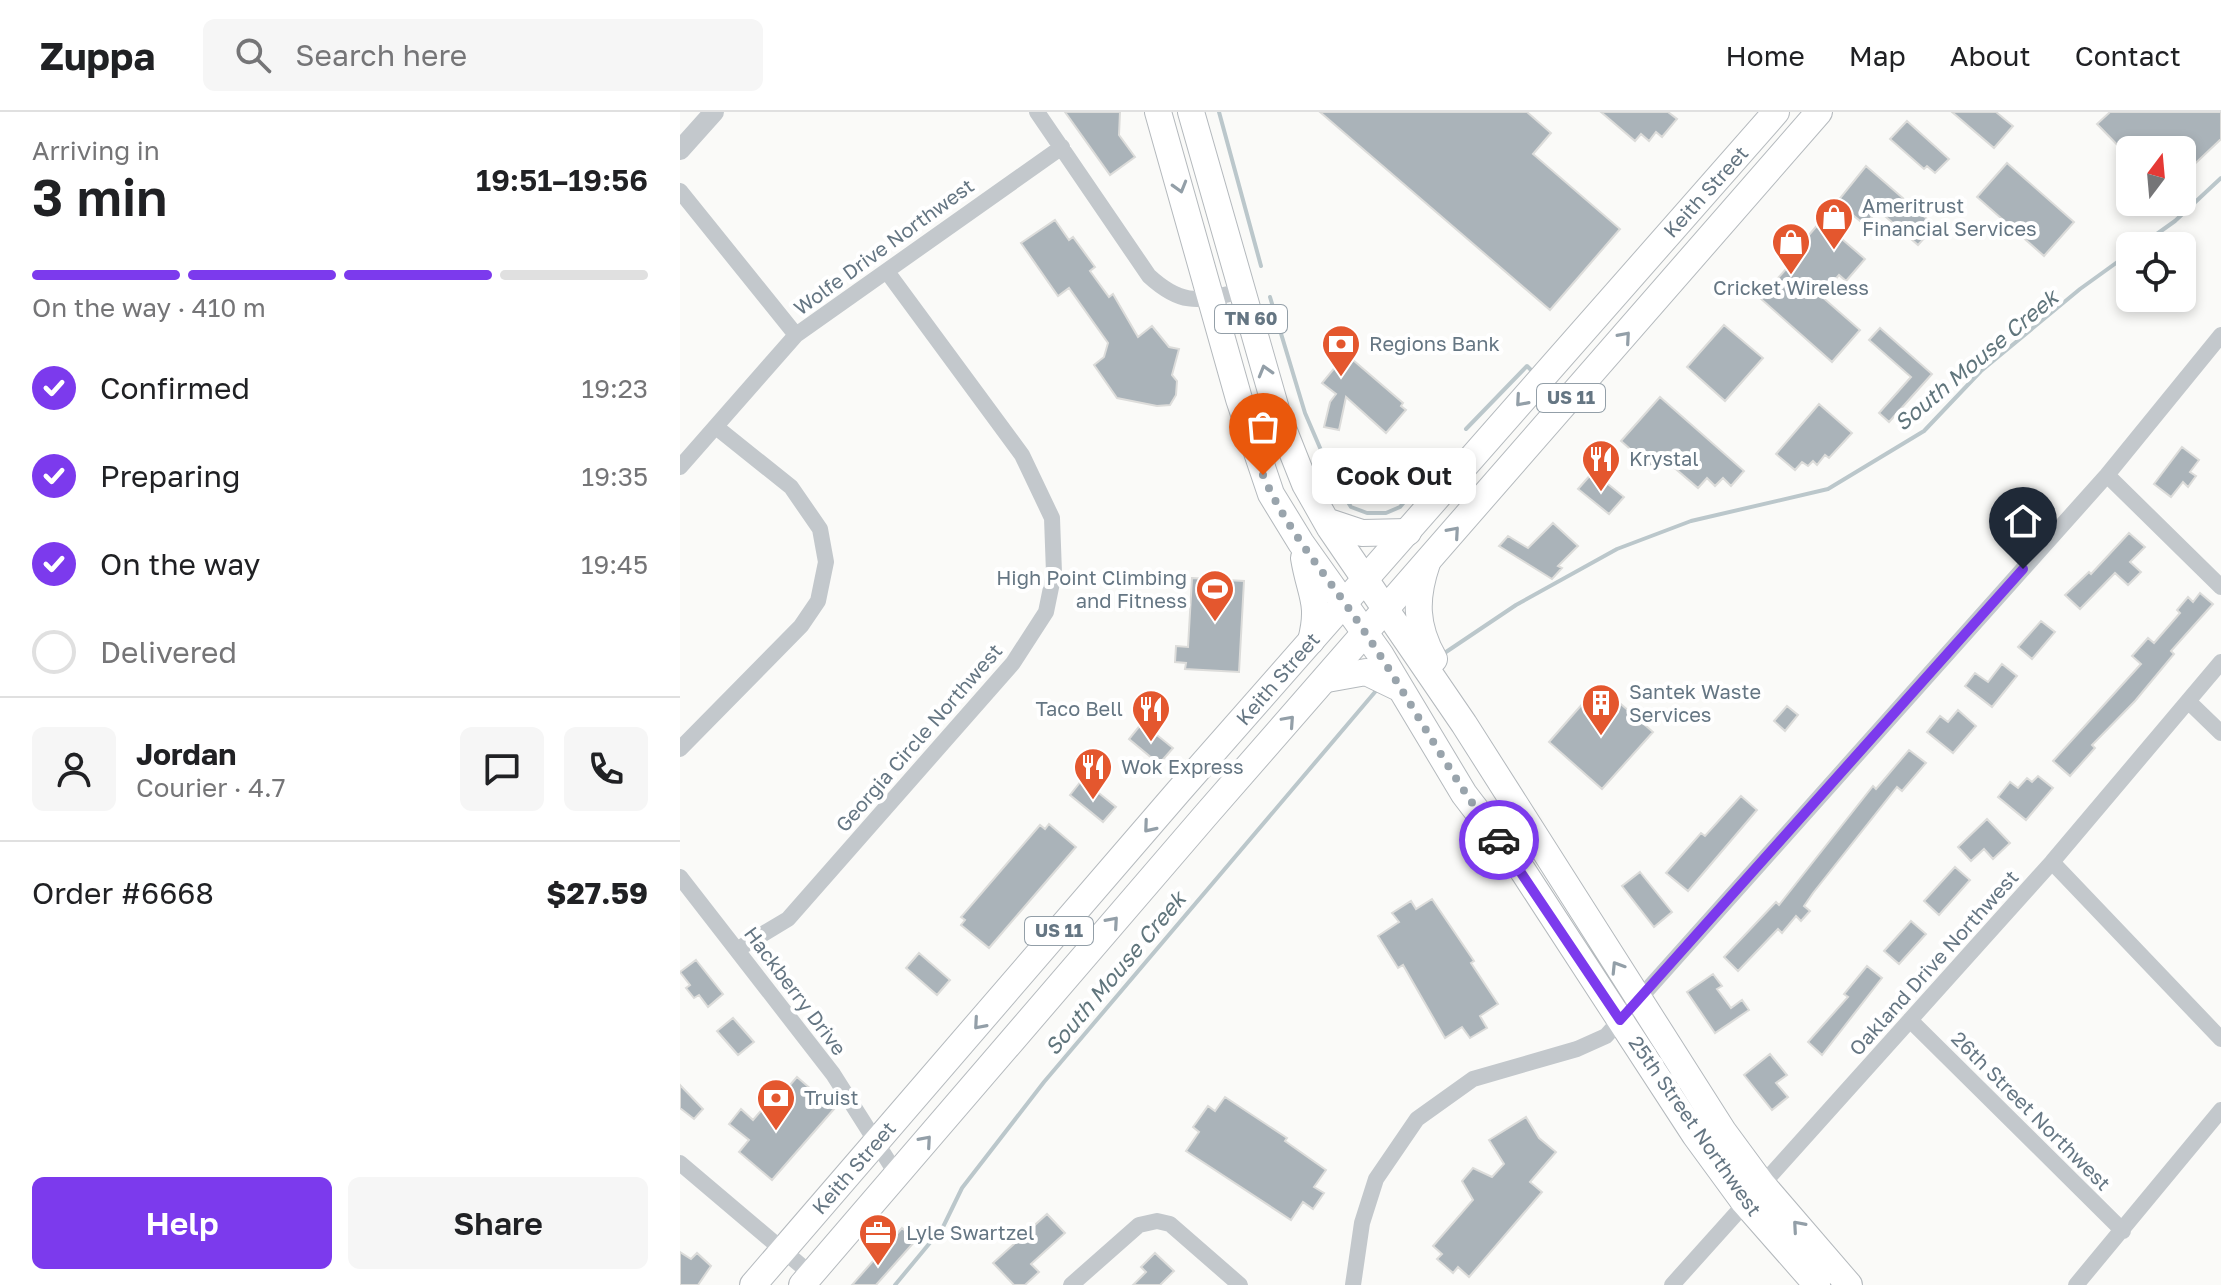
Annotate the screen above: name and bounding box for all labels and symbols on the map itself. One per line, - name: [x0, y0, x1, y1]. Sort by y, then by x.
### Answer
- north arrow: [2116, 136, 2196, 216]
- street label: Keith Street: [1658, 141, 1753, 242]
- street label: Wolfe Drive Northwest: [789, 173, 978, 319]
- one-way arrow: [1171, 179, 1187, 193]
- place label: Ameritrust Financial Services: [1862, 193, 2037, 240]
- shop icon: Ameritrust Financial Services: [1813, 196, 1855, 251]
- shop icon: Cricket Wireless: [1770, 221, 1812, 276]
- place label: Cricket Wireless: [1713, 275, 1869, 299]
- water label: South Mouse Creek: [1888, 282, 2065, 436]
- road number: TN 60: [1215, 305, 1287, 333]
- bank icon: Regions Bank: [1320, 323, 1362, 378]
- place label: Regions Bank: [1369, 331, 1500, 355]
- one-way arrow: [1615, 331, 1630, 346]
- one-way arrow: [1258, 365, 1275, 379]
- road number: US 11: [1537, 384, 1605, 412]
- one-way arrow: [1516, 392, 1530, 407]
- pin: [1229, 393, 1297, 475]
- restaurant icon: Krystal: [1580, 438, 1622, 493]
- place label: Krystal: [1629, 446, 1699, 470]
- callout: Cook Out: [1311, 447, 1475, 503]
- pin: [1989, 487, 2057, 569]
- one-way arrow: [1444, 527, 1459, 542]
- place label: High Point Climbing and Fitness: [996, 565, 1187, 612]
- sports icon: High Point Climbing and Fitness: [1194, 568, 1236, 623]
- street label: Keith Street: [1231, 627, 1324, 730]
- street label: Georgia Circle Northwest: [830, 638, 1006, 836]
- place label: Santek Waste Services: [1629, 679, 1761, 726]
- building icon: Santek Waste Services: [1580, 682, 1622, 737]
- restaurant icon: Taco Bell: [1130, 688, 1172, 743]
- place label: Taco Bell: [1035, 696, 1123, 720]
- one-way arrow: [1279, 716, 1294, 731]
- restaurant icon: Wok Express: [1072, 746, 1114, 801]
- place label: Wok Express: [1121, 754, 1244, 778]
- courier: [1459, 800, 1539, 880]
- one-way arrow: [1144, 818, 1159, 832]
- street label: Oakland Drive Northwest: [1844, 865, 2023, 1060]
- water label: South Mouse Creek: [1038, 883, 1193, 1060]
- road number: US 11: [1025, 917, 1093, 945]
- one-way arrow: [1104, 917, 1118, 932]
- street label: Hackberry Drive: [740, 921, 852, 1059]
- one-way arrow: [1612, 962, 1627, 976]
- one-way arrow: [974, 1014, 989, 1029]
- street label: 26th Street Northwest: [1947, 1026, 2116, 1195]
- street label: 25th Street Northwest: [1625, 1031, 1767, 1220]
- bank icon: Truist: [755, 1077, 797, 1132]
- place label: Truist: [804, 1085, 858, 1109]
- street label: Keith Street: [807, 1116, 900, 1219]
- one-way arrow: [916, 1136, 931, 1150]
- office icon: Lyle Swartzel: [857, 1212, 899, 1267]
- place label: Lyle Swartzel: [906, 1220, 1034, 1244]
- one-way arrow: [1793, 1221, 1808, 1236]

